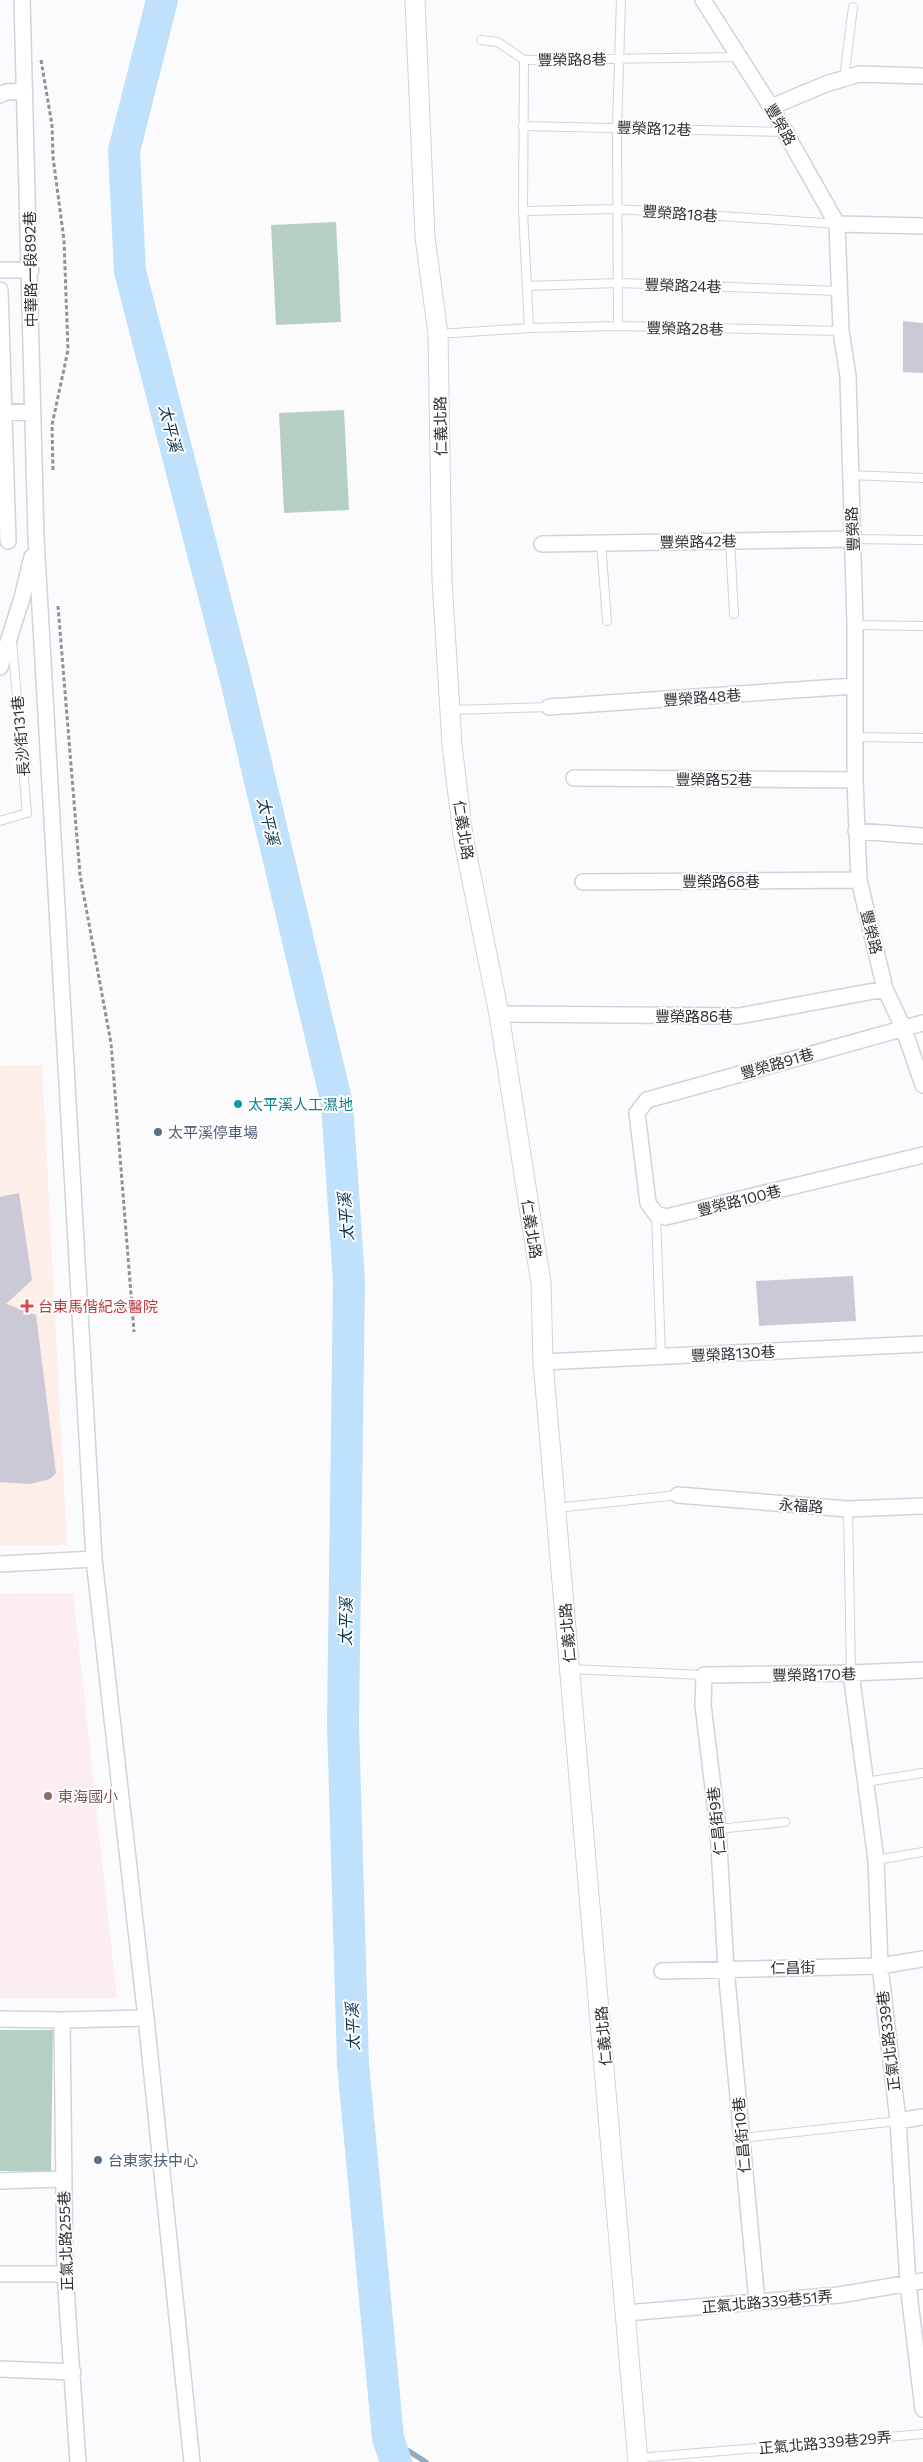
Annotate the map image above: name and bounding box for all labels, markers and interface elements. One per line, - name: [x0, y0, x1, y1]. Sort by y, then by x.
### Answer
- street label: 豐榮路8巷: [537, 49, 607, 69]
- street label: 豐榮路: [762, 100, 800, 148]
- street label: 豐榮路12巷: [616, 118, 692, 138]
- street label: 豐榮路18巷: [642, 201, 718, 225]
- street label: 中華路一段892巷: [20, 211, 40, 327]
- street label: 豐榮路24巷: [644, 275, 722, 295]
- street label: 豐榮路28巷: [646, 318, 724, 338]
- street label: 仁義北路: [430, 396, 450, 456]
- water label: 太平溪: [156, 402, 187, 456]
- street label: 豐榮路: [842, 506, 862, 552]
- street label: 豐榮路42巷: [659, 531, 737, 551]
- street label: 豐榮路48巷: [662, 685, 742, 709]
- street label: 長沙街131巷: [7, 695, 33, 777]
- street label: 豐榮路52巷: [676, 770, 752, 788]
- water label: 太平溪: [254, 795, 284, 848]
- street label: 仁義北路: [450, 799, 478, 861]
- street label: 豐榮路68巷: [682, 872, 760, 890]
- street label: 豐榮路: [858, 908, 886, 956]
- street label: 豐榮路86巷: [655, 1007, 733, 1025]
- street label: 豐榮路91巷: [738, 1044, 816, 1082]
- place label: 太平溪人工濕地: [248, 1095, 353, 1113]
- marker: 太平溪人工濕地: [232, 1098, 244, 1110]
- place label: 太平溪停車場: [168, 1123, 258, 1141]
- marker: 太平溪停車場: [152, 1126, 164, 1138]
- street label: 豐榮路100巷: [695, 1181, 783, 1219]
- water label: 太平溪: [334, 1190, 356, 1242]
- street label: 仁義北路: [518, 1198, 546, 1260]
- place label: 台東馬偕紀念醫院: [38, 1297, 158, 1315]
- marker: 台東馬偕紀念醫院: [20, 1299, 34, 1313]
- street label: 豐榮路130巷: [690, 1342, 776, 1364]
- street label: 永福路: [778, 1494, 824, 1516]
- water label: 太平溪: [335, 1596, 355, 1646]
- street label: 仁義北路: [555, 1602, 579, 1664]
- street label: 豐榮路170巷: [772, 1664, 856, 1684]
- street label: 仁昌街9巷: [703, 1786, 729, 1856]
- place label: 東海國小: [58, 1787, 118, 1805]
- marker: 東海國小: [42, 1790, 54, 1802]
- street label: 仁昌街: [770, 1958, 816, 1976]
- street label: 正氣北路339巷: [873, 1990, 903, 2092]
- water label: 太平溪: [342, 2001, 362, 2051]
- street label: 仁義北路: [591, 2005, 615, 2067]
- street label: 仁昌街10巷: [729, 2096, 753, 2174]
- place label: 台東家扶中心: [108, 2151, 198, 2169]
- marker: 台東家扶中心: [92, 2154, 104, 2166]
- street label: 正氣北路255巷: [54, 2190, 76, 2292]
- street label: 正氣北路339巷51弄: [701, 2286, 833, 2316]
- street label: 正氣北路339巷29弄: [758, 2427, 892, 2457]

